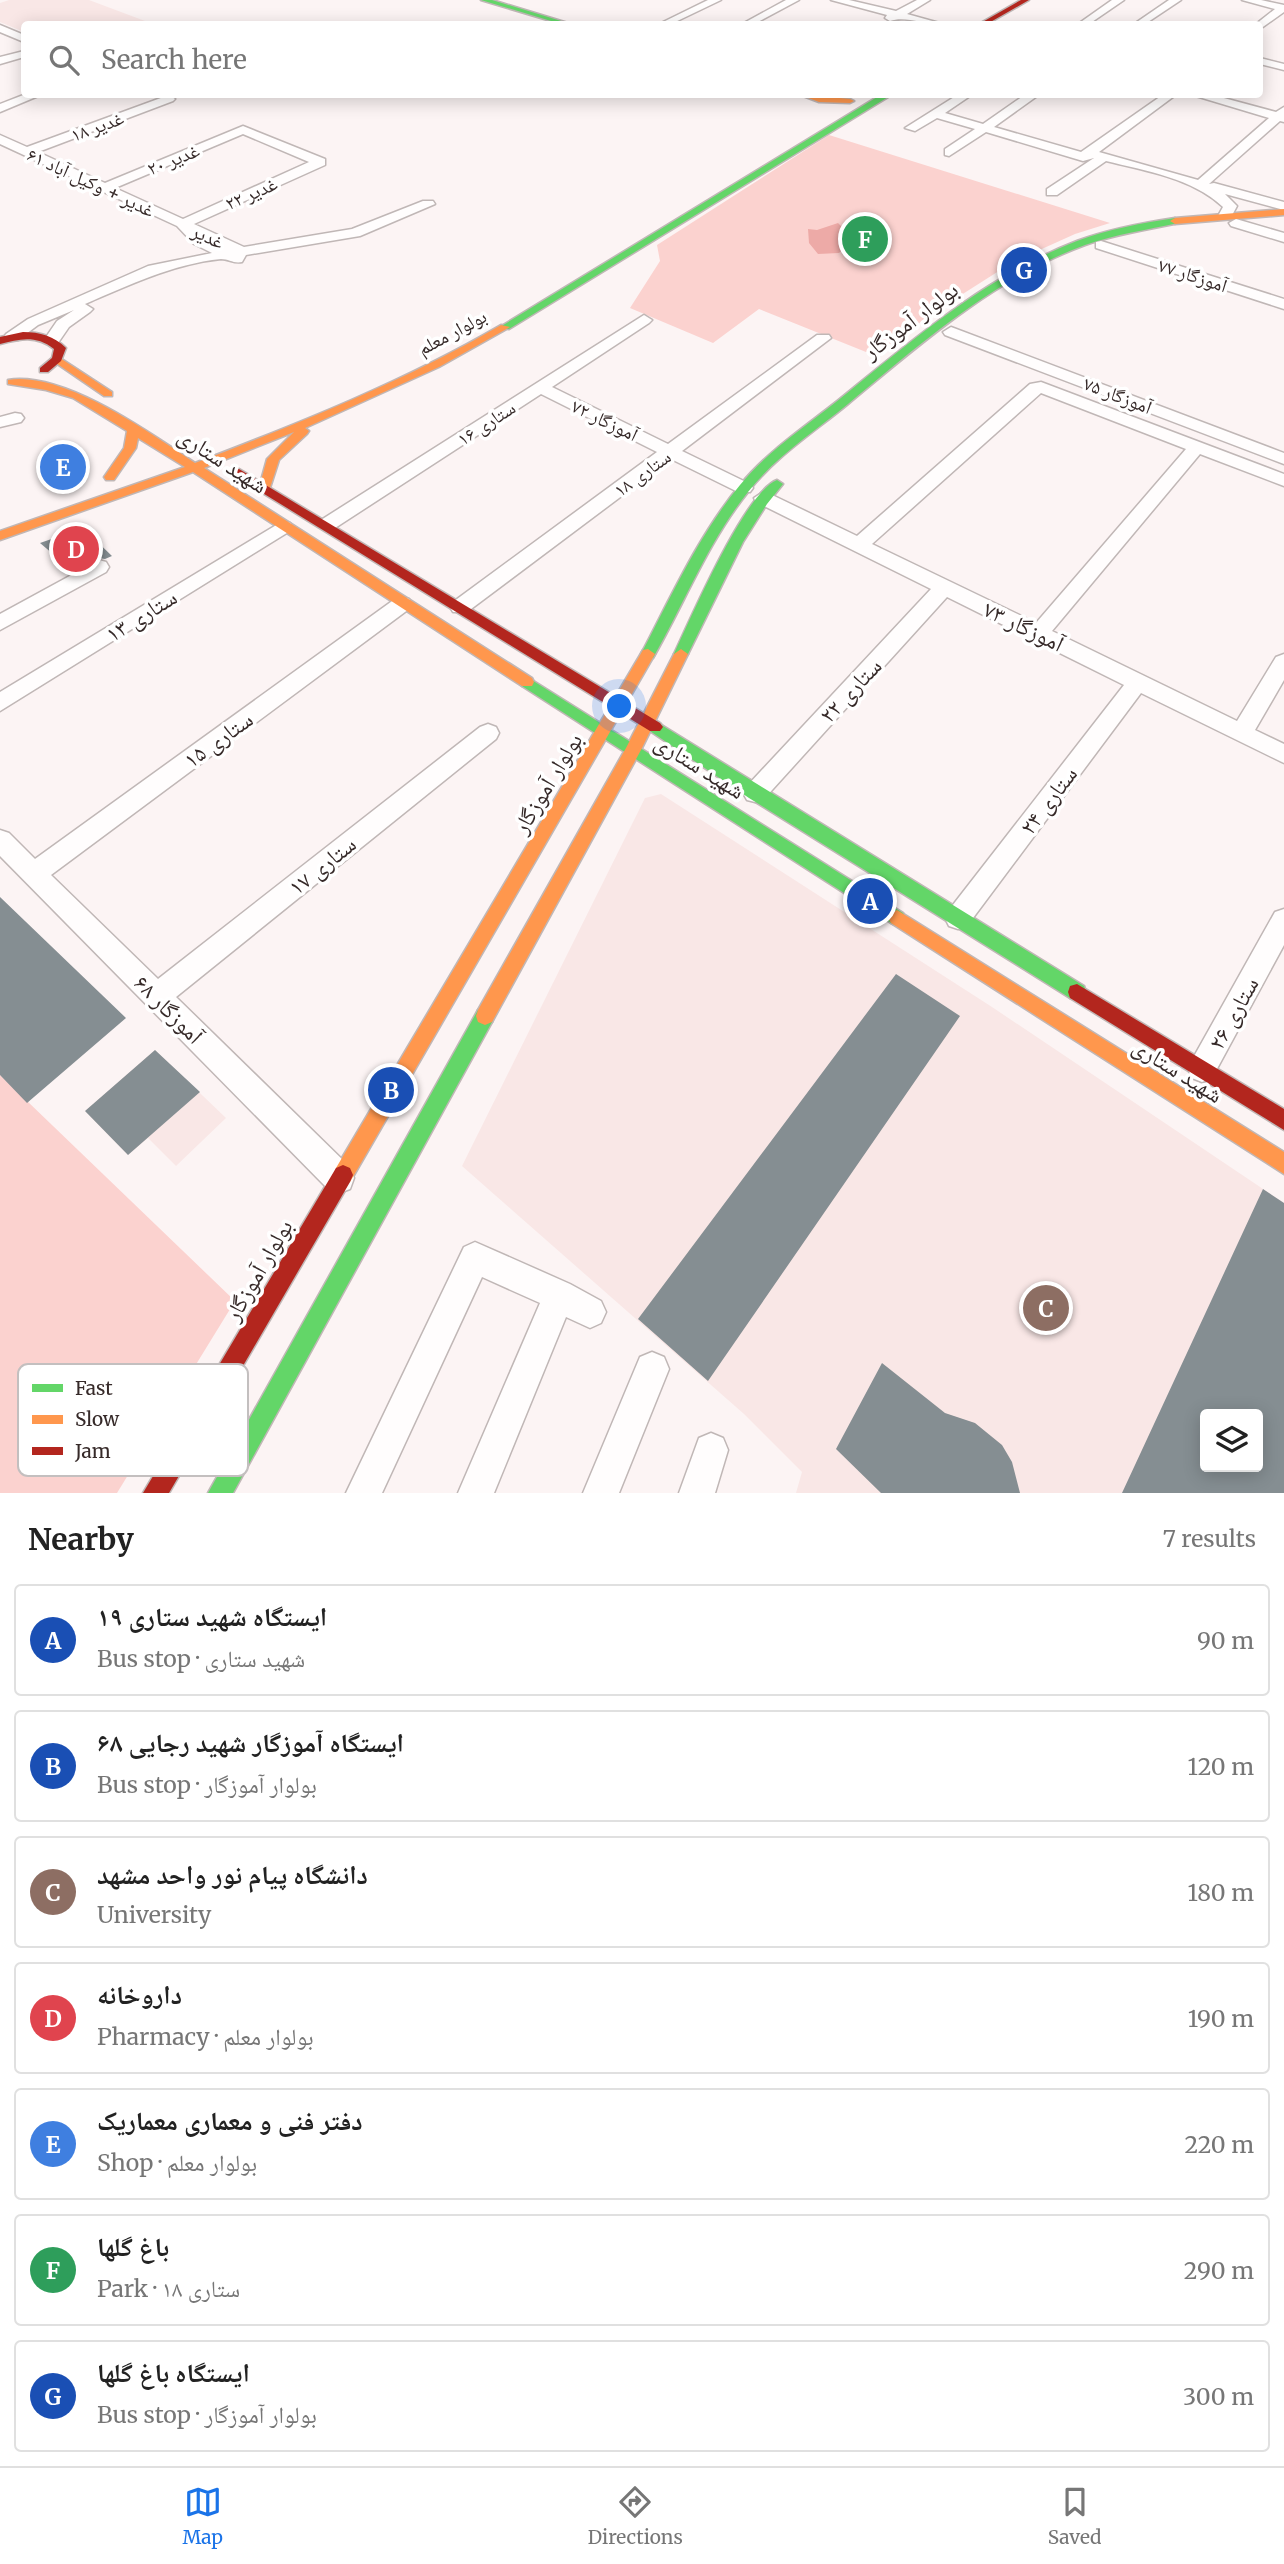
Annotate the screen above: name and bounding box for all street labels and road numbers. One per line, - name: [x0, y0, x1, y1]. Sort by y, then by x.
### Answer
- street label: غدیر ۱۸: [67, 105, 127, 147]
- street label: غدیر ۲۰: [143, 138, 203, 180]
- street label: غدیر + وکیل آباد ۶۱: [23, 142, 159, 222]
- street label: غدیر ۲۲: [221, 171, 281, 215]
- street label: غدیر: [187, 218, 228, 254]
- street label: ۷۷ آموزگار: [1156, 253, 1232, 298]
- street label: بولوار آموزگار: [856, 275, 964, 366]
- street label: بولوار معلم: [413, 304, 491, 361]
- street label: آموزگار ۷۵: [1081, 371, 1157, 419]
- street label: ۷۲ آموزگار: [568, 394, 643, 447]
- street label: ستاری ۱۶: [452, 395, 520, 451]
- street label: شهید ستاری: [173, 420, 273, 500]
- street label: ستاری ۱۸: [609, 444, 675, 502]
- street label: ستاری ۱۳: [100, 582, 182, 648]
- street label: ۷۳ آموزگار: [979, 594, 1070, 658]
- street label: ستاری ۲۲: [813, 651, 887, 729]
- street label: ستاری ۱۵: [178, 704, 258, 774]
- street label: بولوار آموزگار: [505, 727, 588, 839]
- street label: شهید ستاری: [650, 727, 750, 805]
- street label: ستاری ۲۴: [1013, 760, 1083, 840]
- street label: ستاری ۱۷: [282, 829, 362, 901]
- street label: آموزگار ۶۸: [128, 968, 210, 1050]
- street label: ستاری ۲۶: [1201, 972, 1265, 1054]
- street label: شهید ستاری: [1128, 1031, 1228, 1109]
- street label: بولوار آموزگار: [217, 1214, 299, 1327]

